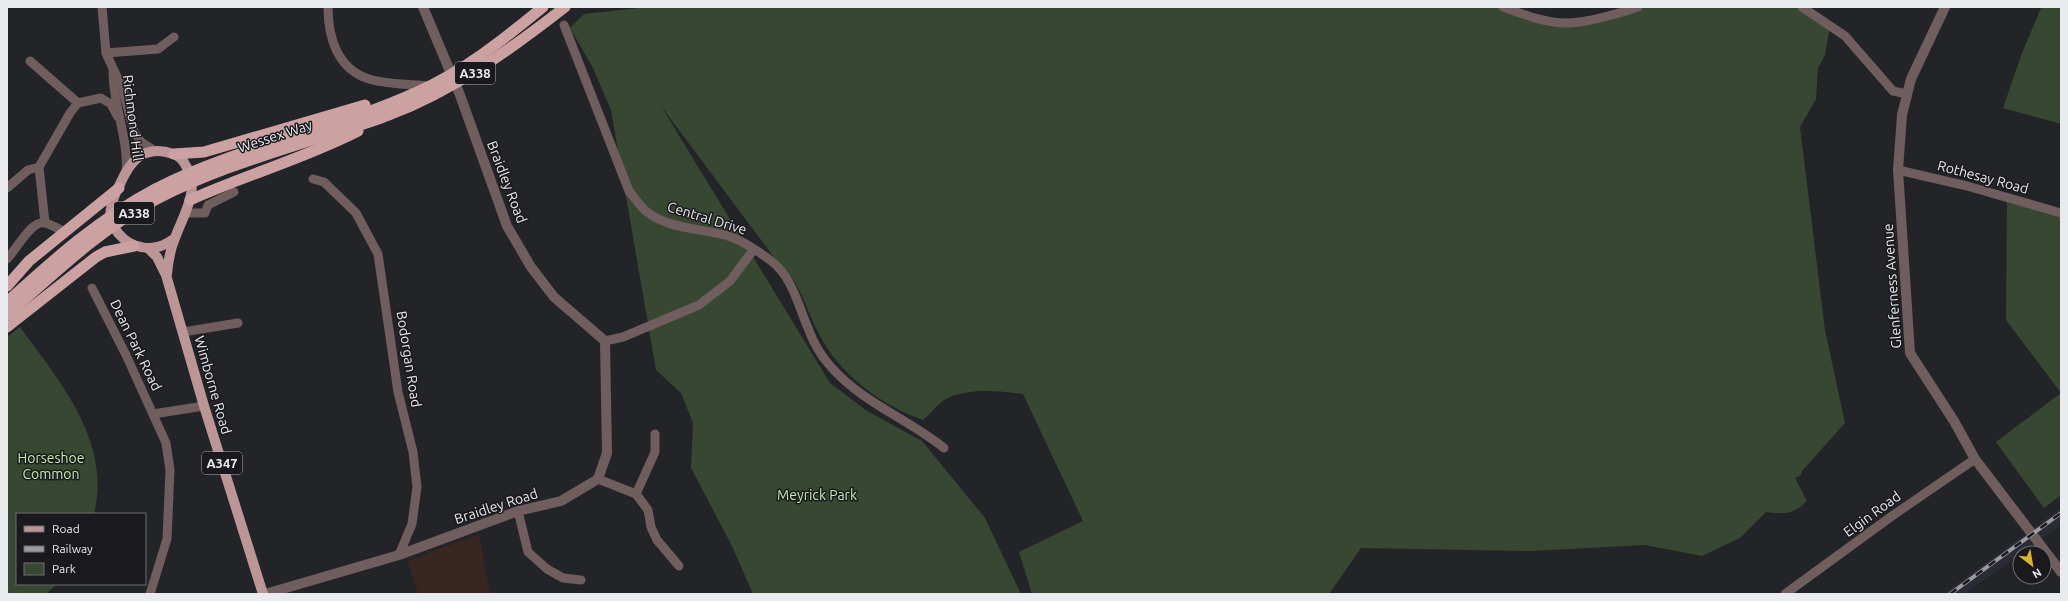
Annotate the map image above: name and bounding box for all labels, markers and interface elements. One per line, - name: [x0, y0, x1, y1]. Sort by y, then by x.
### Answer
- road number: A338: [455, 62, 495, 84]
- street label: Richmond Hill: [120, 74, 146, 162]
- street label: Wessex Way: [236, 116, 314, 156]
- street label: Braidley Road: [484, 139, 530, 225]
- street label: Rothesay Road: [1936, 157, 2030, 197]
- street label: Central Drive: [665, 198, 749, 238]
- road number: A338: [114, 202, 154, 224]
- street label: Glenferness Avenue: [1880, 223, 1904, 349]
- street label: Dean Park Road: [107, 297, 165, 393]
- street label: Bodorgan Road: [393, 310, 425, 408]
- street label: Wimborne Road: [191, 334, 235, 436]
- park label: Horseshoe Common: [17, 450, 85, 482]
- road number: A347: [202, 452, 242, 474]
- street label: Braidley Road: [452, 485, 540, 527]
- park label: Meyrick Park: [777, 487, 857, 503]
- street label: Elgin Road: [1840, 488, 1904, 540]
- legend: [16, 513, 146, 585]
- text: Road: [52, 522, 80, 535]
- text: Railway: [52, 542, 93, 555]
- north arrow: [2012, 545, 2052, 585]
- text: Park: [52, 562, 76, 575]
- text: N: [2031, 566, 2044, 581]

